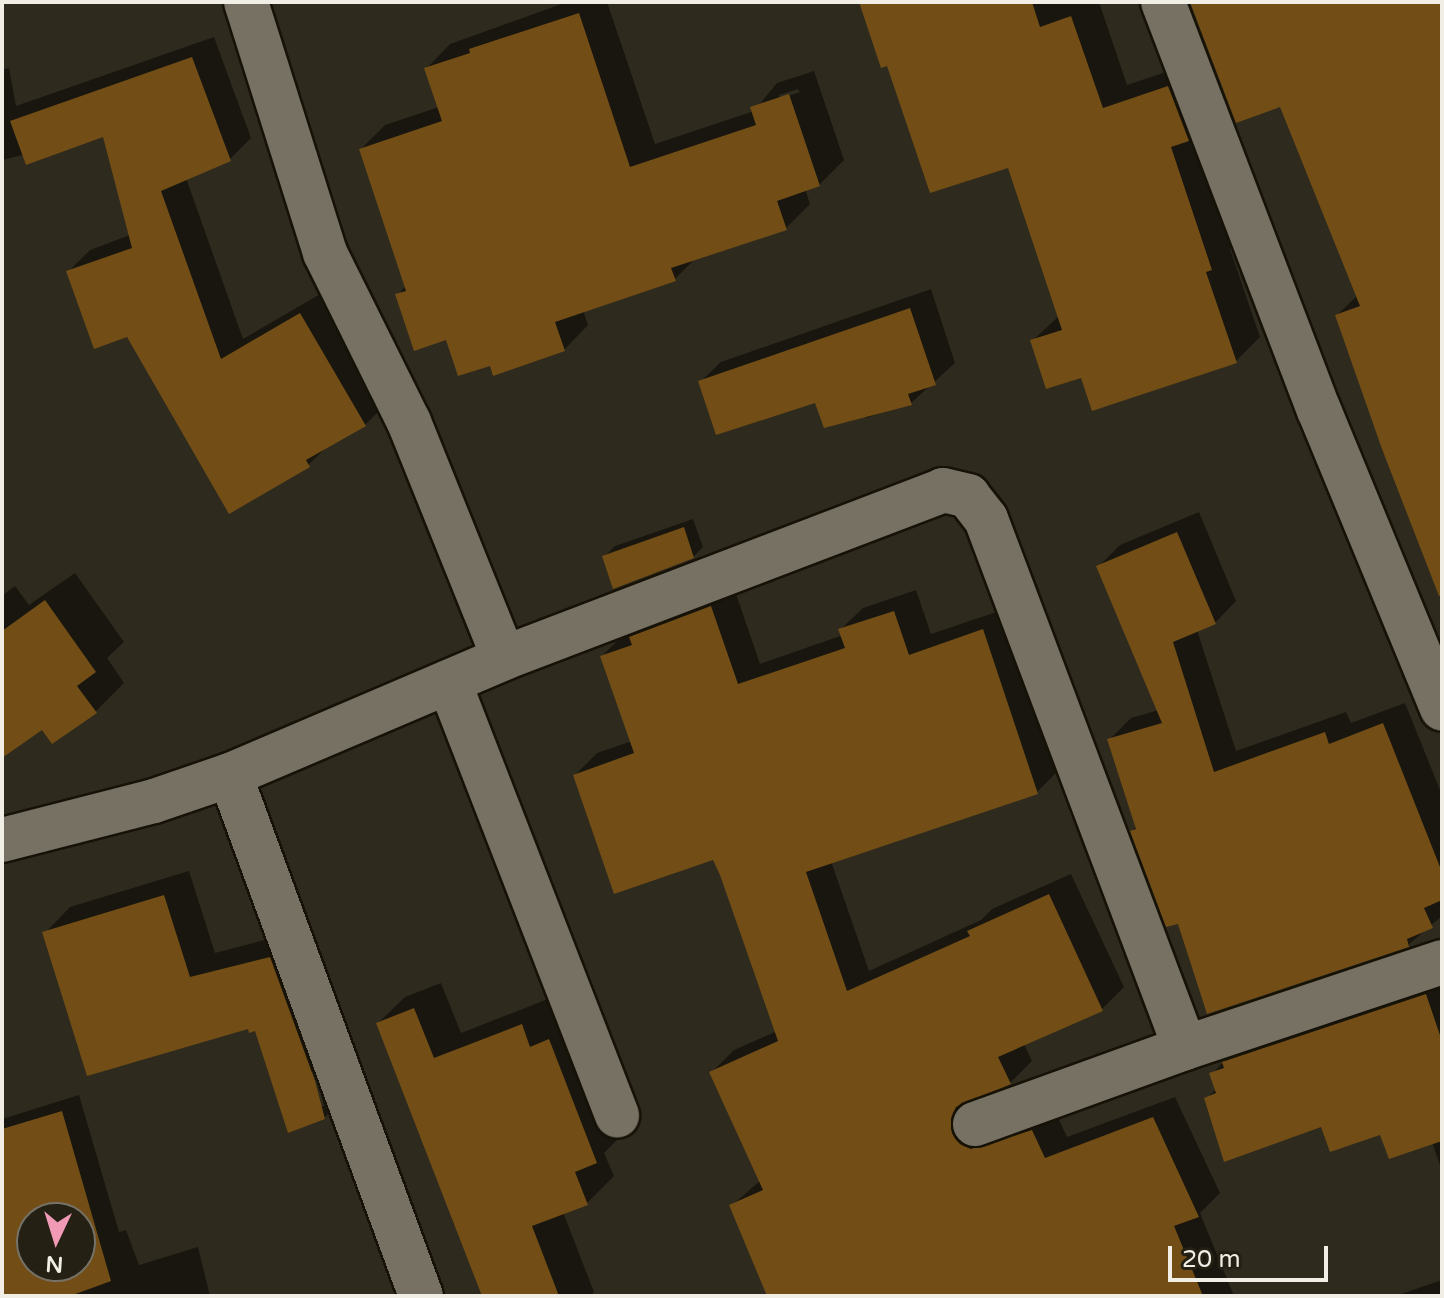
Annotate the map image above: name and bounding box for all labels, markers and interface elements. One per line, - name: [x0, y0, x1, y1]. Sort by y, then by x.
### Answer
- north arrow: [16, 1202, 96, 1282]
- scale bar: [1172, 1230, 1332, 1280]
- text: 20 m: [1182, 1245, 1240, 1274]
- text: N: [45, 1250, 64, 1278]

